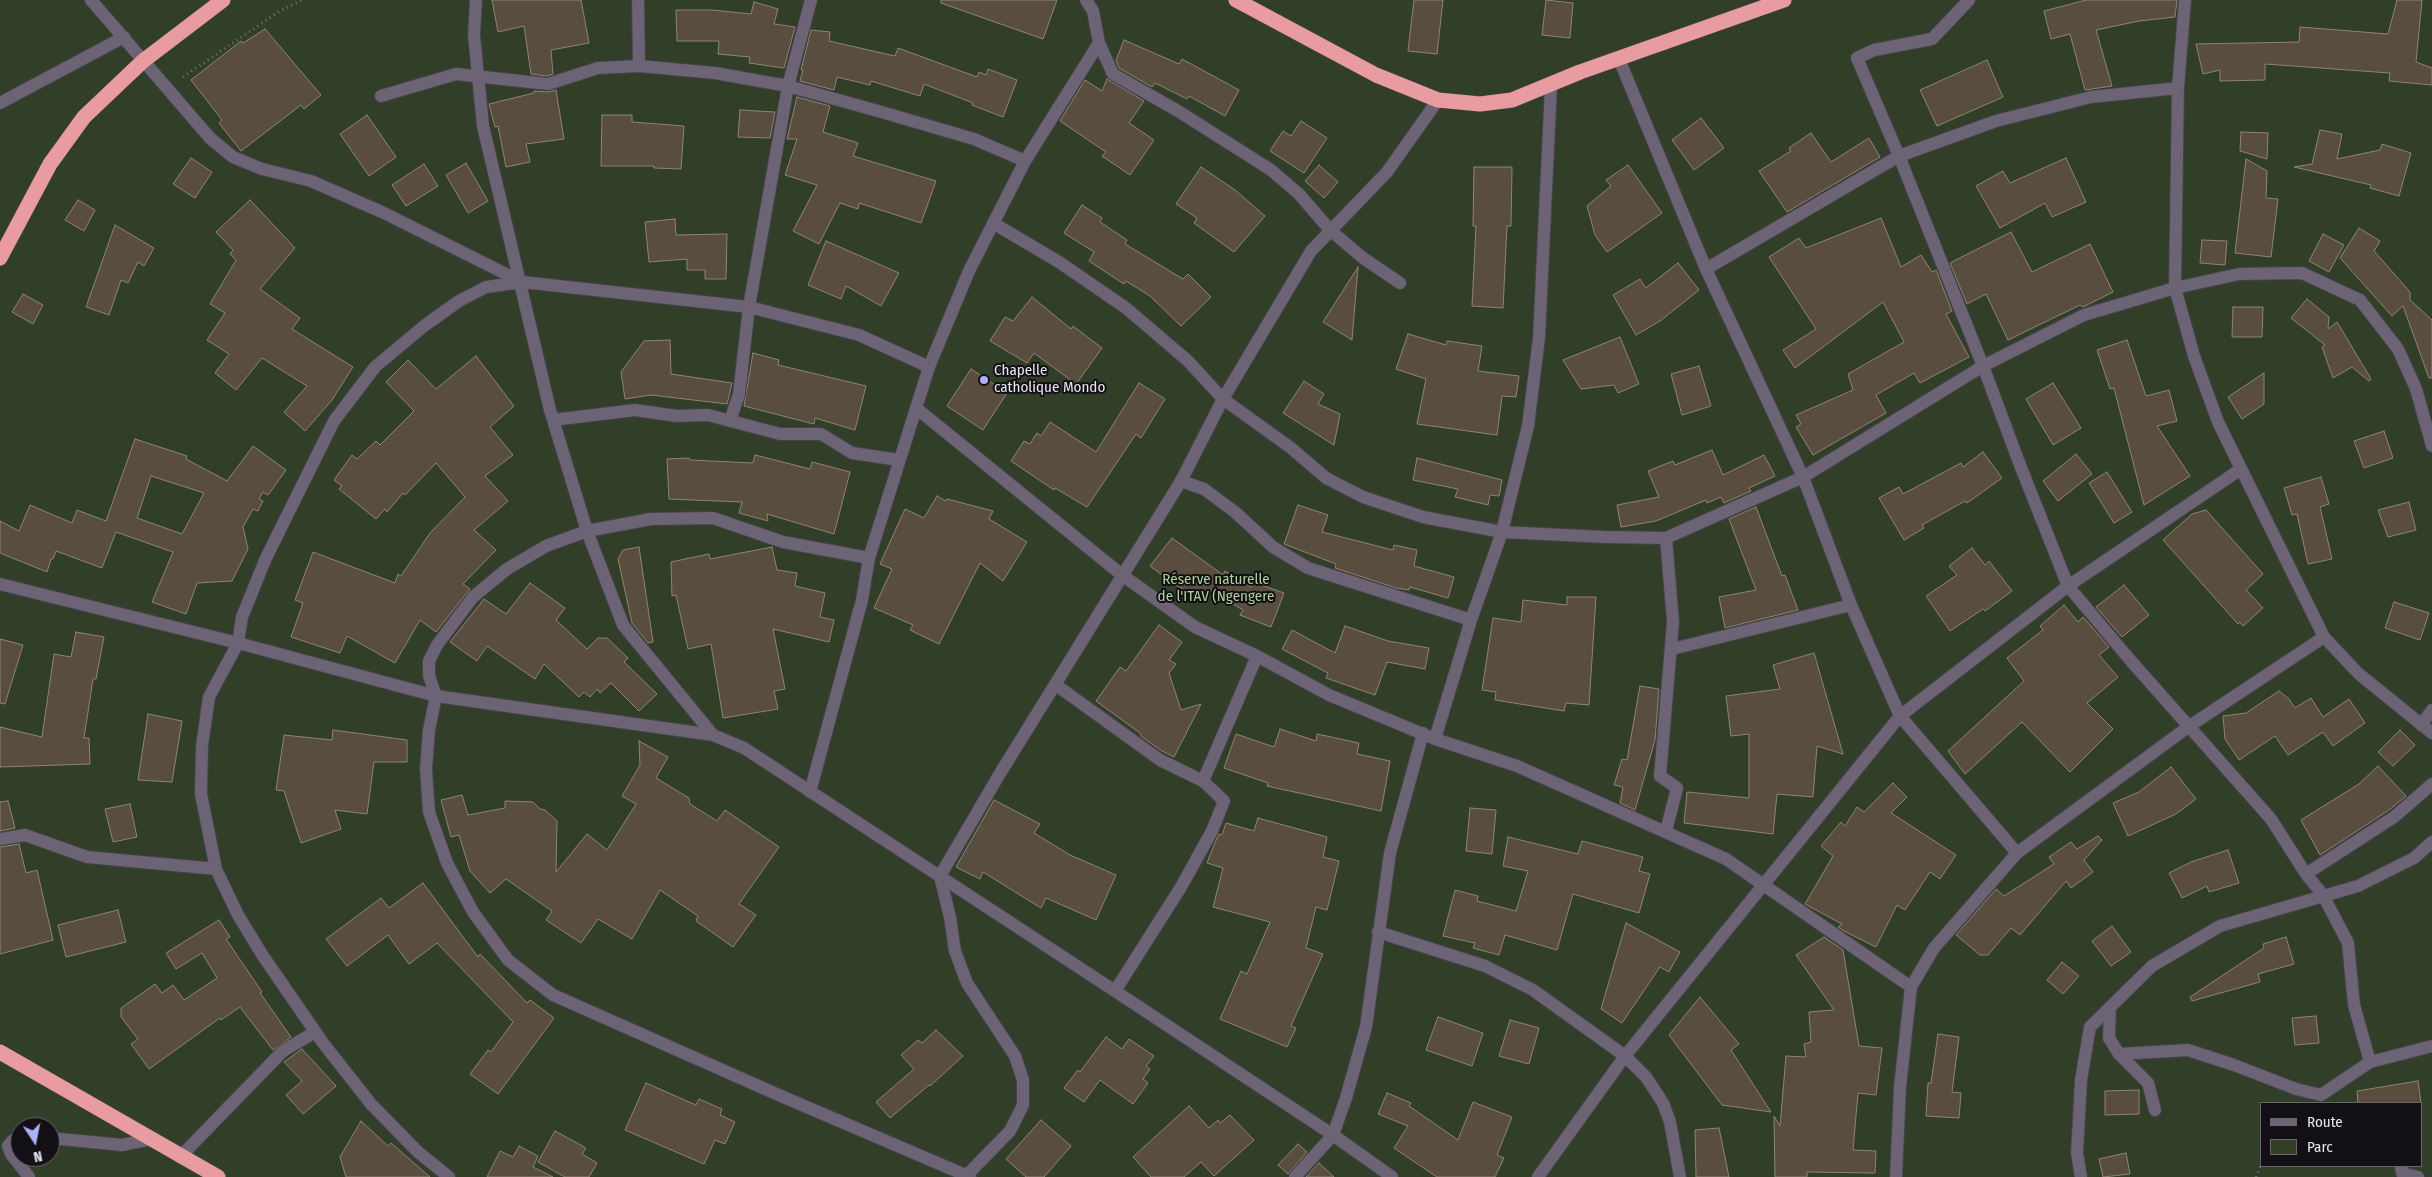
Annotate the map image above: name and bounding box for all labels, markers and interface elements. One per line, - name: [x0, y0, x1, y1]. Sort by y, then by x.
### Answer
- place label: Chapelle catholique Mondo: [994, 362, 1105, 397]
- marker: Chapelle catholique Mondo: [978, 374, 990, 386]
- park label: Réserve naturelle de l'ITAV (Ngengere: [1158, 571, 1274, 606]
- legend: [2260, 1102, 2422, 1167]
- text: Route: [2307, 1113, 2343, 1131]
- north arrow: [10, 1117, 60, 1167]
- text: Parc: [2307, 1138, 2333, 1156]
- text: N: [32, 1147, 44, 1165]

